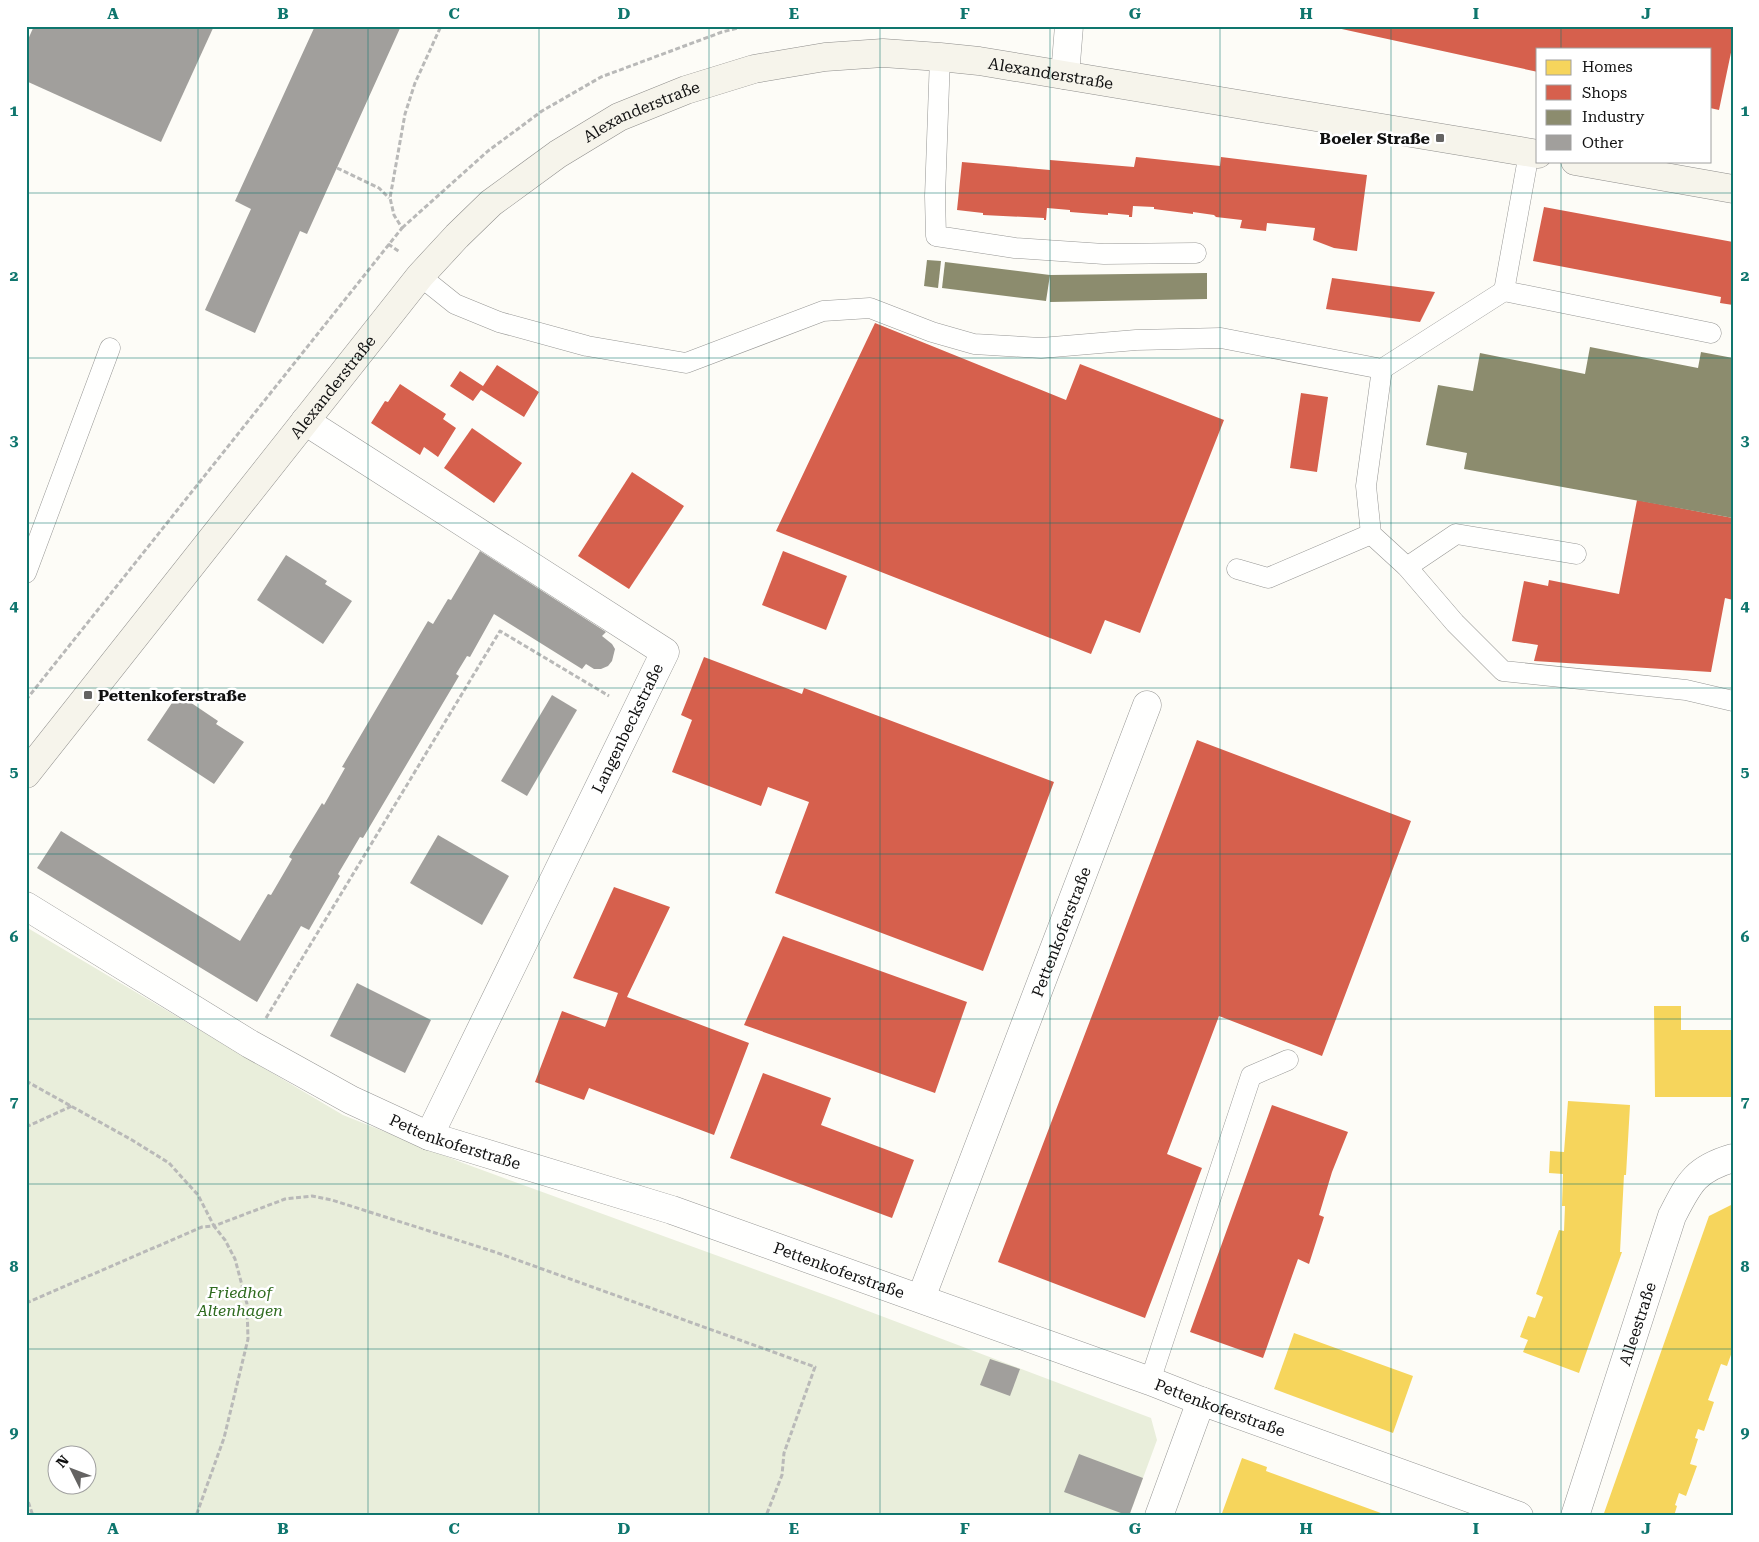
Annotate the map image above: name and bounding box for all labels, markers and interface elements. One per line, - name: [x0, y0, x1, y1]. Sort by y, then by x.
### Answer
- text: A: [107, 4, 119, 23]
- text: B: [277, 4, 289, 23]
- text: C: [448, 4, 460, 23]
- text: D: [618, 4, 631, 23]
- text: E: [789, 4, 799, 23]
- text: F: [960, 4, 970, 23]
- text: G: [1129, 4, 1142, 23]
- text: H: [1299, 4, 1313, 23]
- text: I: [1473, 4, 1479, 23]
- text: J: [1641, 4, 1651, 23]
- legend: [1536, 48, 1712, 162]
- street label: Alexanderstraße: [987, 54, 1115, 93]
- text: Homes: [1582, 58, 1633, 76]
- street label: Alexanderstraße: [580, 77, 702, 147]
- text: Shops: [1582, 84, 1627, 102]
- text: 1: [10, 101, 19, 120]
- text: 1: [1741, 101, 1750, 120]
- text: Industry: [1582, 108, 1644, 126]
- place label: Boeler Straße: [1320, 129, 1430, 148]
- marker: Boeler Straße: [1434, 132, 1446, 144]
- text: Other: [1582, 134, 1624, 152]
- text: 2: [10, 266, 19, 285]
- text: 2: [1741, 266, 1750, 285]
- street label: Alexanderstraße: [286, 331, 380, 442]
- text: 3: [10, 431, 19, 450]
- text: 3: [1741, 431, 1750, 450]
- text: 4: [10, 596, 19, 615]
- text: 4: [1741, 596, 1750, 615]
- street label: Langenbeckstraße: [588, 660, 667, 796]
- place label: Pettenkoferstraße: [98, 686, 246, 705]
- marker: Pettenkoferstraße: [82, 689, 94, 701]
- text: 5: [10, 762, 19, 781]
- text: 5: [1741, 762, 1750, 781]
- street label: Pettenkoferstraße: [1028, 864, 1095, 1000]
- text: 6: [10, 927, 19, 946]
- text: 6: [1741, 927, 1750, 946]
- text: 7: [10, 1092, 19, 1111]
- text: 7: [1741, 1092, 1750, 1111]
- street label: Pettenkoferstraße: [386, 1110, 523, 1173]
- street label: Pettenkoferstraße: [771, 1238, 907, 1303]
- text: 8: [10, 1257, 19, 1276]
- text: 8: [1741, 1257, 1750, 1276]
- street label: Alleestraße: [1615, 1280, 1660, 1368]
- park label: Friedhof Altenhagen: [196, 1283, 283, 1320]
- street label: Pettenkoferstraße: [1152, 1375, 1288, 1441]
- text: 9: [10, 1423, 19, 1442]
- text: 9: [1741, 1423, 1750, 1442]
- north arrow: [48, 1444, 98, 1494]
- text: N: [53, 1452, 72, 1471]
- text: A: [107, 1519, 119, 1538]
- text: B: [277, 1519, 289, 1538]
- text: C: [448, 1519, 460, 1538]
- text: D: [618, 1519, 631, 1538]
- text: E: [789, 1519, 799, 1538]
- text: F: [960, 1519, 970, 1538]
- text: G: [1129, 1519, 1142, 1538]
- text: H: [1299, 1519, 1313, 1538]
- text: I: [1473, 1519, 1479, 1538]
- text: J: [1641, 1519, 1651, 1538]

